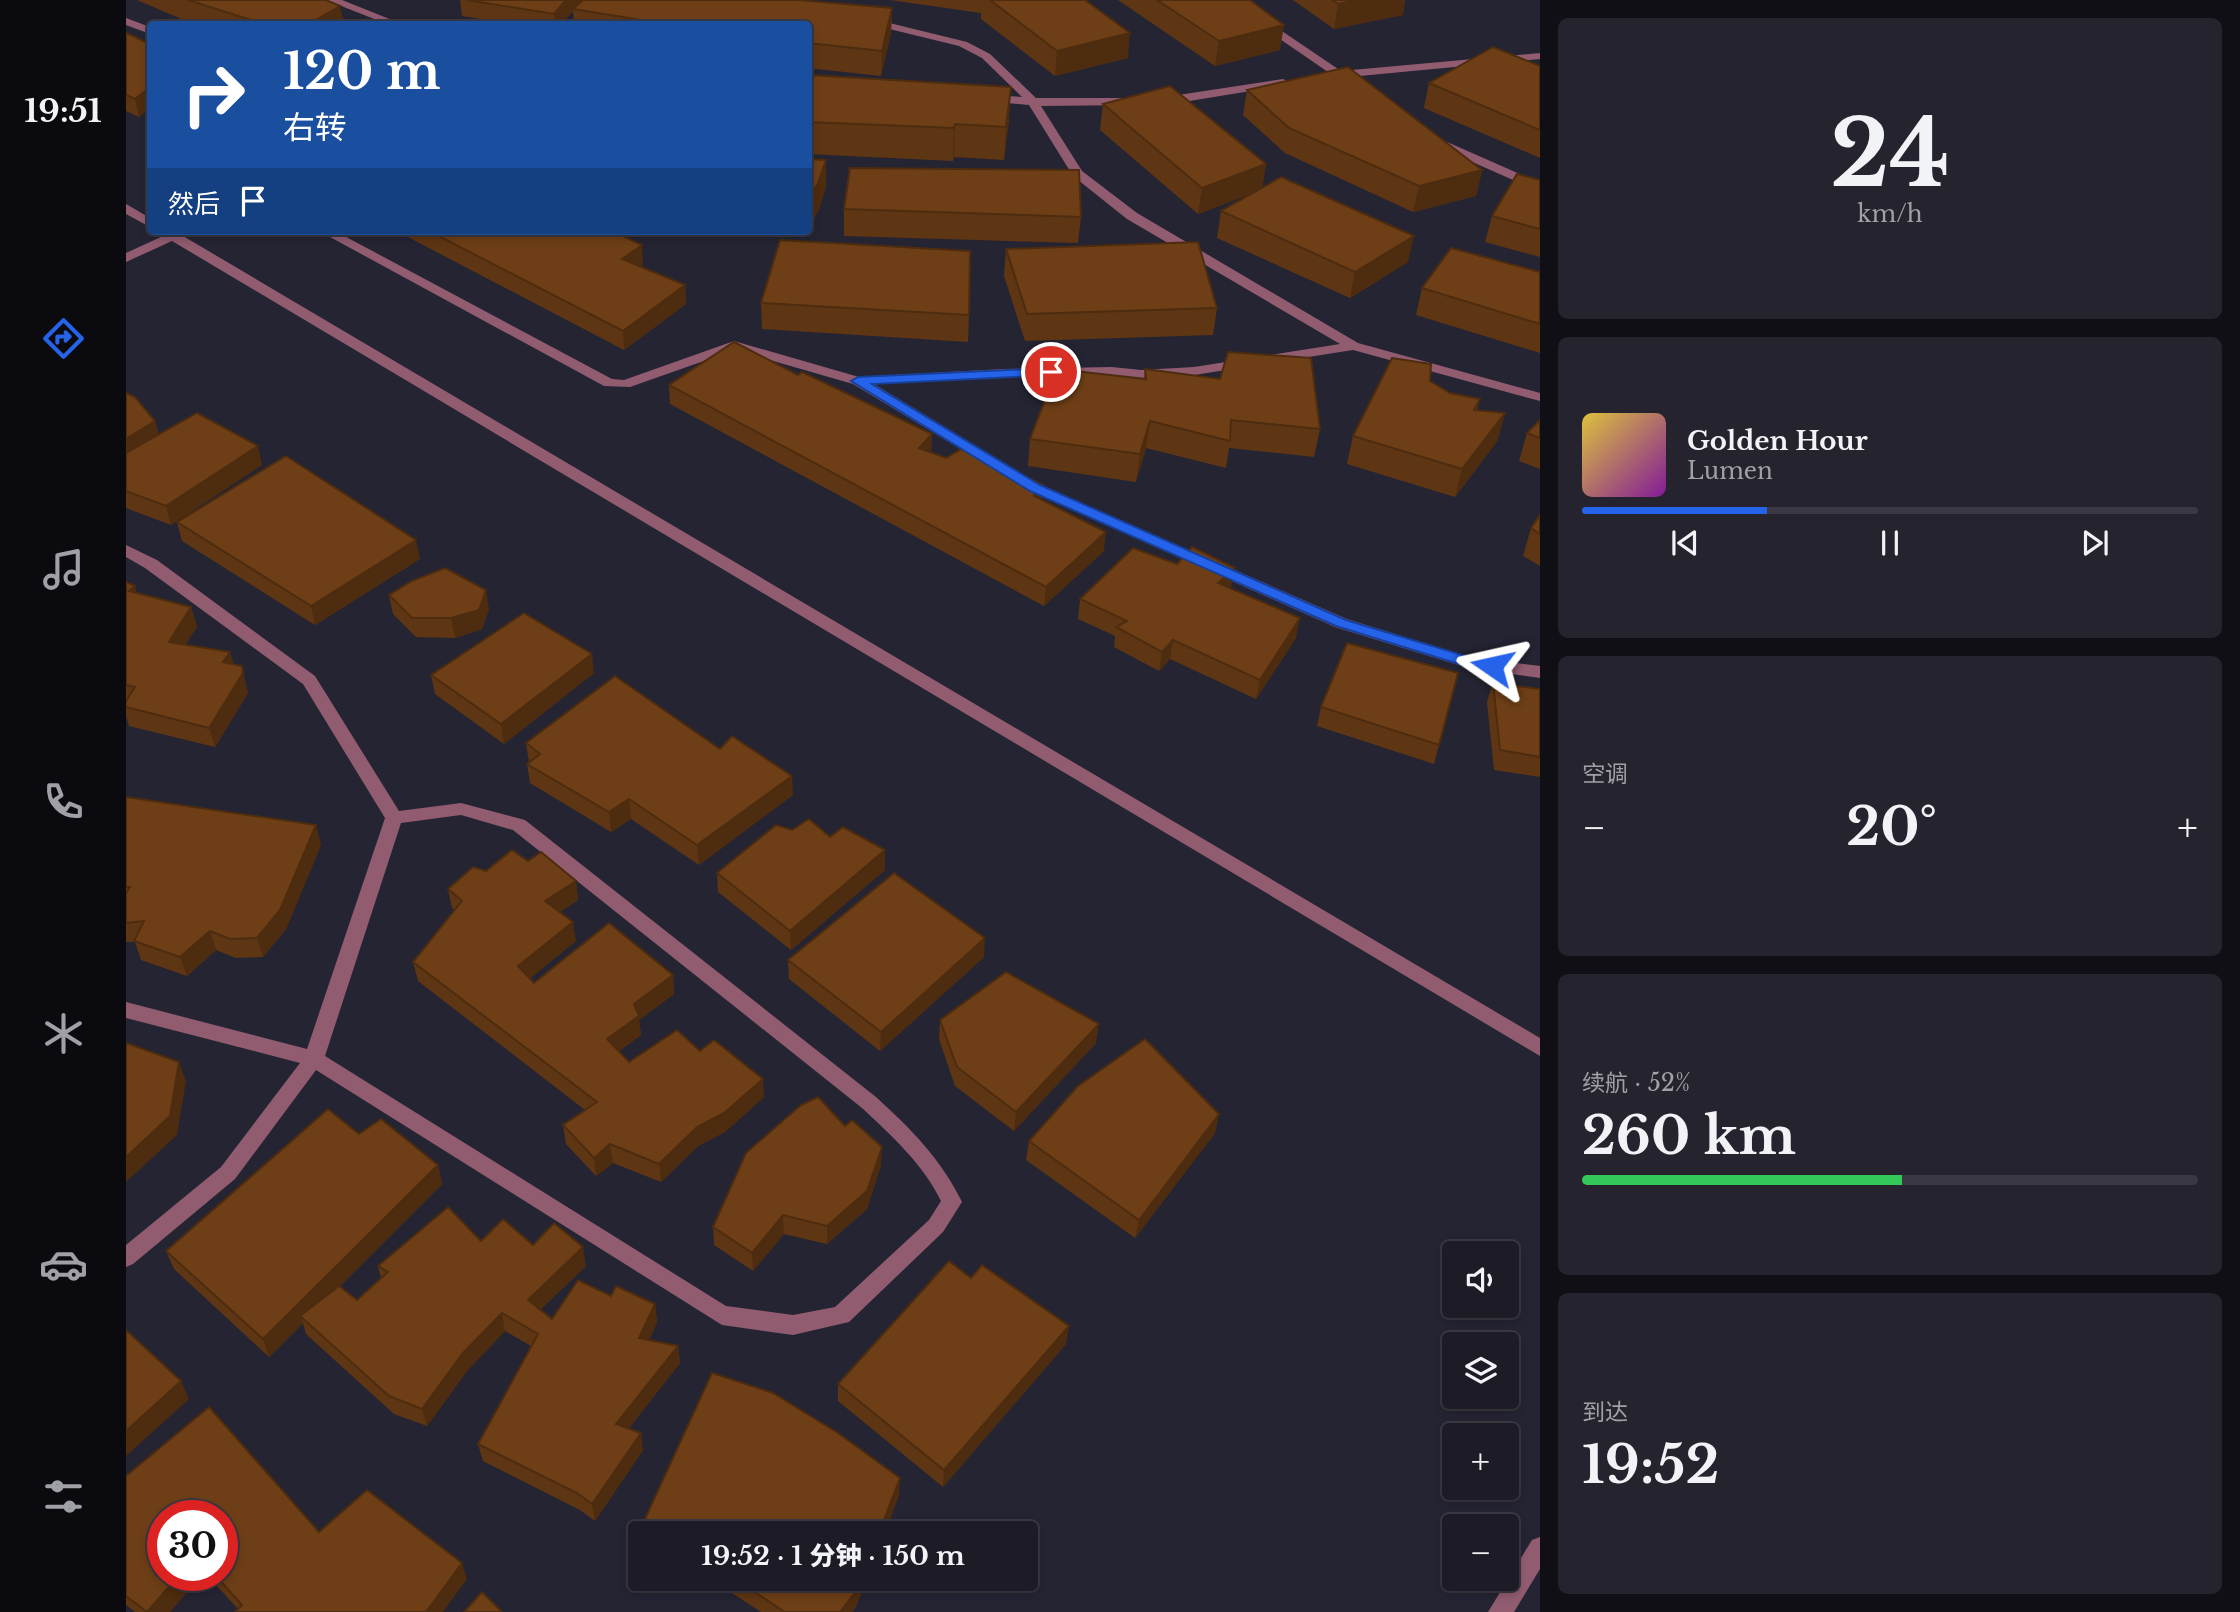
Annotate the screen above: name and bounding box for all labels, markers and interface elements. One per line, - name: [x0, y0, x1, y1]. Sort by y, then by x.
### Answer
- text: 120 m: [283, 41, 441, 102]
- icon: right: [168, 49, 259, 140]
- text: 19:51: [24, 91, 102, 131]
- text: 24: [1830, 98, 1950, 211]
- text: 右转: [283, 108, 347, 148]
- icon: arrive: [234, 182, 272, 220]
- text: 然后: [168, 188, 220, 220]
- text: km/h: [1857, 200, 1923, 228]
- icon: directions: [39, 314, 88, 363]
- pin: [1021, 342, 1081, 402]
- icon: arrive: [1032, 353, 1070, 391]
- text: Golden Hour: [1687, 425, 1868, 457]
- text: Lumen: [1687, 457, 1773, 485]
- icon: previous: [1666, 524, 1704, 562]
- icon: pause: [1871, 524, 1909, 562]
- icon: next: [2076, 524, 2114, 562]
- icon: music: [39, 545, 88, 594]
- position arrow: [1455, 629, 1529, 703]
- text: 空调: [1582, 760, 1628, 788]
- icon: phone: [39, 777, 88, 826]
- text: 20°: [1846, 795, 1937, 859]
- text: −: [1582, 804, 1606, 851]
- text: +: [2177, 804, 2198, 851]
- icon: climate: [39, 1009, 88, 1058]
- text: 续航 · 52%: [1582, 1069, 1690, 1097]
- text: 260 km: [1582, 1104, 1796, 1168]
- icon: car: [39, 1240, 88, 1289]
- map controls: [1442, 1241, 1519, 1591]
- button: sound: [1442, 1241, 1519, 1318]
- button: layers: [1442, 1332, 1519, 1409]
- text: 到达: [1582, 1398, 1628, 1426]
- button: +: [1442, 1423, 1519, 1500]
- text: 19:52: [1582, 1433, 1719, 1497]
- icon: filters: [39, 1472, 88, 1521]
- speed limit sign: 30: [147, 1500, 238, 1591]
- button: −: [1442, 1514, 1519, 1591]
- text: 19:52 · 1 分钟 · 150 m: [701, 1540, 965, 1572]

